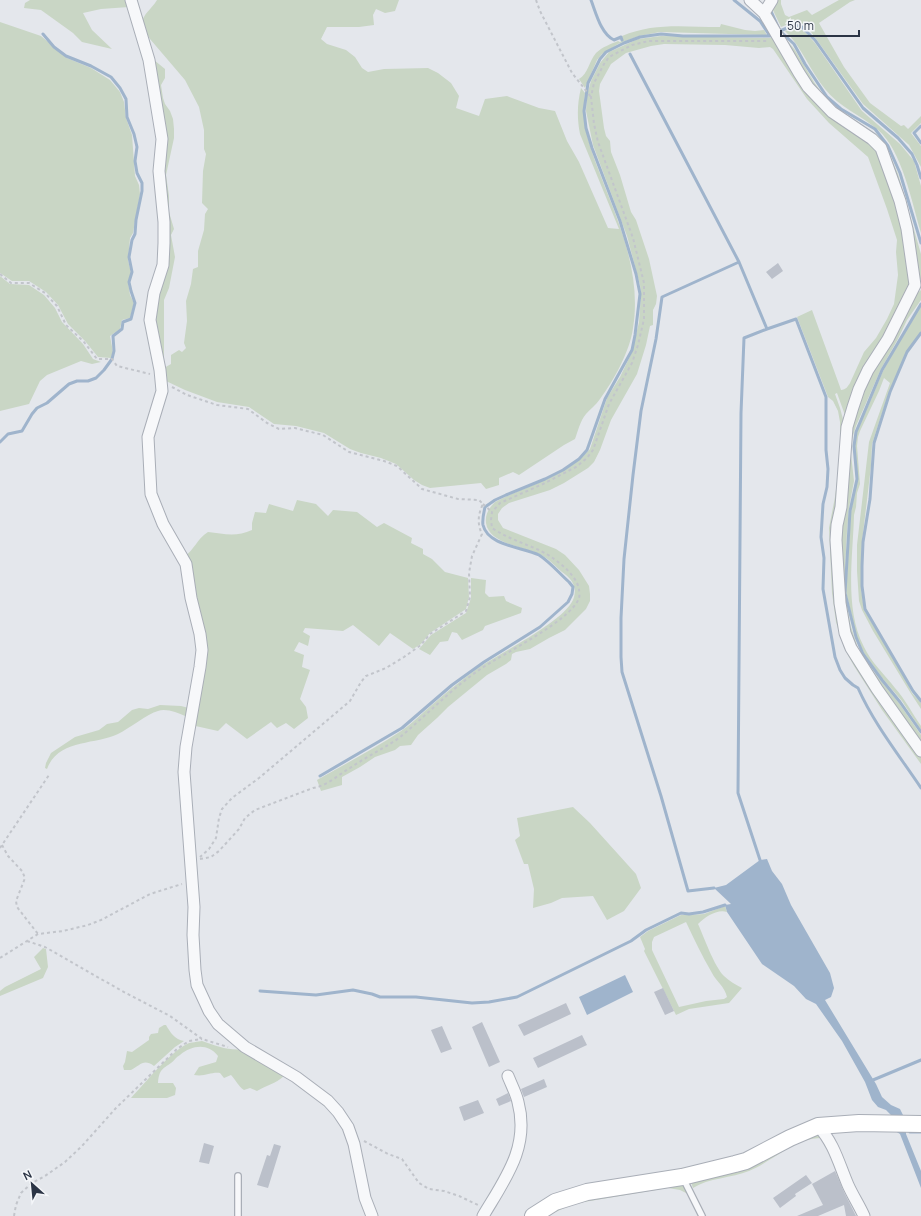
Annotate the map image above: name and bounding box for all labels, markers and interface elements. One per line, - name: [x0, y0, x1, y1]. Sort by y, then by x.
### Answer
- scale bar: [781, 12, 859, 38]
- text: 50 m: [787, 17, 814, 34]
- north arrow: [12, 1164, 52, 1204]
- text: N: [20, 1166, 34, 1183]

